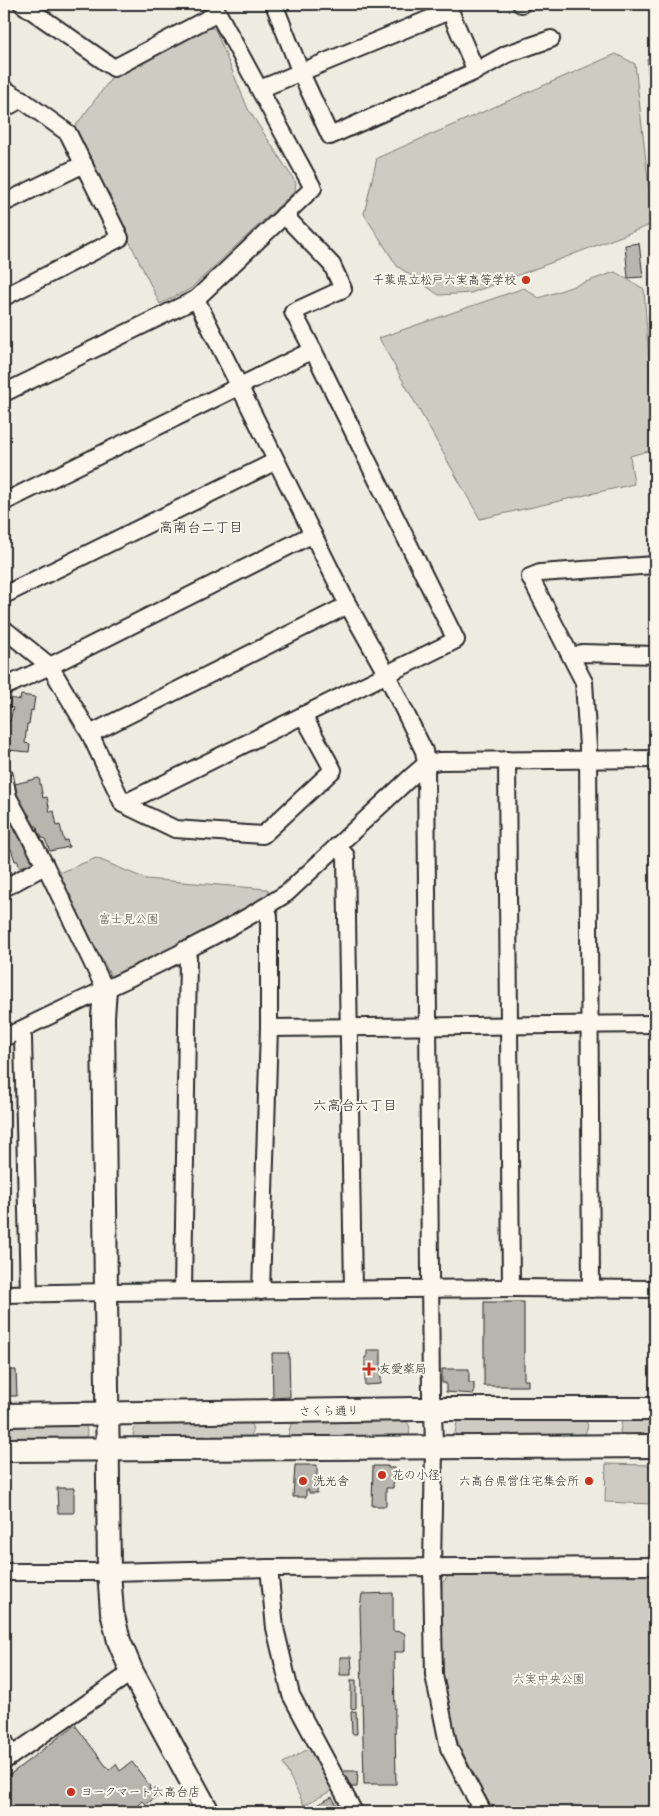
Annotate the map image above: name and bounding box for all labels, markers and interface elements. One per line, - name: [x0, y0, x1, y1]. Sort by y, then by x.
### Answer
- place label: 千葉県立松戸六実高等学校: [372, 271, 516, 290]
- marker: 千葉県立松戸六実高等学校: [520, 274, 532, 286]
- district label: 高南台二丁目: [159, 517, 243, 539]
- park label: 富士見公園: [99, 910, 159, 929]
- district label: 六高台六丁目: [313, 1095, 397, 1117]
- place label: 友愛薬局: [379, 1360, 427, 1379]
- marker: 友愛薬局: [363, 1363, 375, 1375]
- street label: さくら通り: [299, 1401, 359, 1422]
- place label: 花の小径: [392, 1466, 440, 1485]
- marker: 花の小径: [376, 1469, 388, 1481]
- place label: 洗光舎: [313, 1472, 349, 1491]
- place label: 六高台県営住宅集会所: [459, 1472, 579, 1491]
- marker: 洗光舎: [297, 1475, 309, 1487]
- marker: 六高台県営住宅集会所: [583, 1475, 595, 1487]
- park label: 六実中央公園: [513, 1670, 585, 1689]
- place label: ヨークマート六高台店: [81, 1783, 200, 1802]
- marker: ヨークマート六高台店: [65, 1786, 77, 1798]

